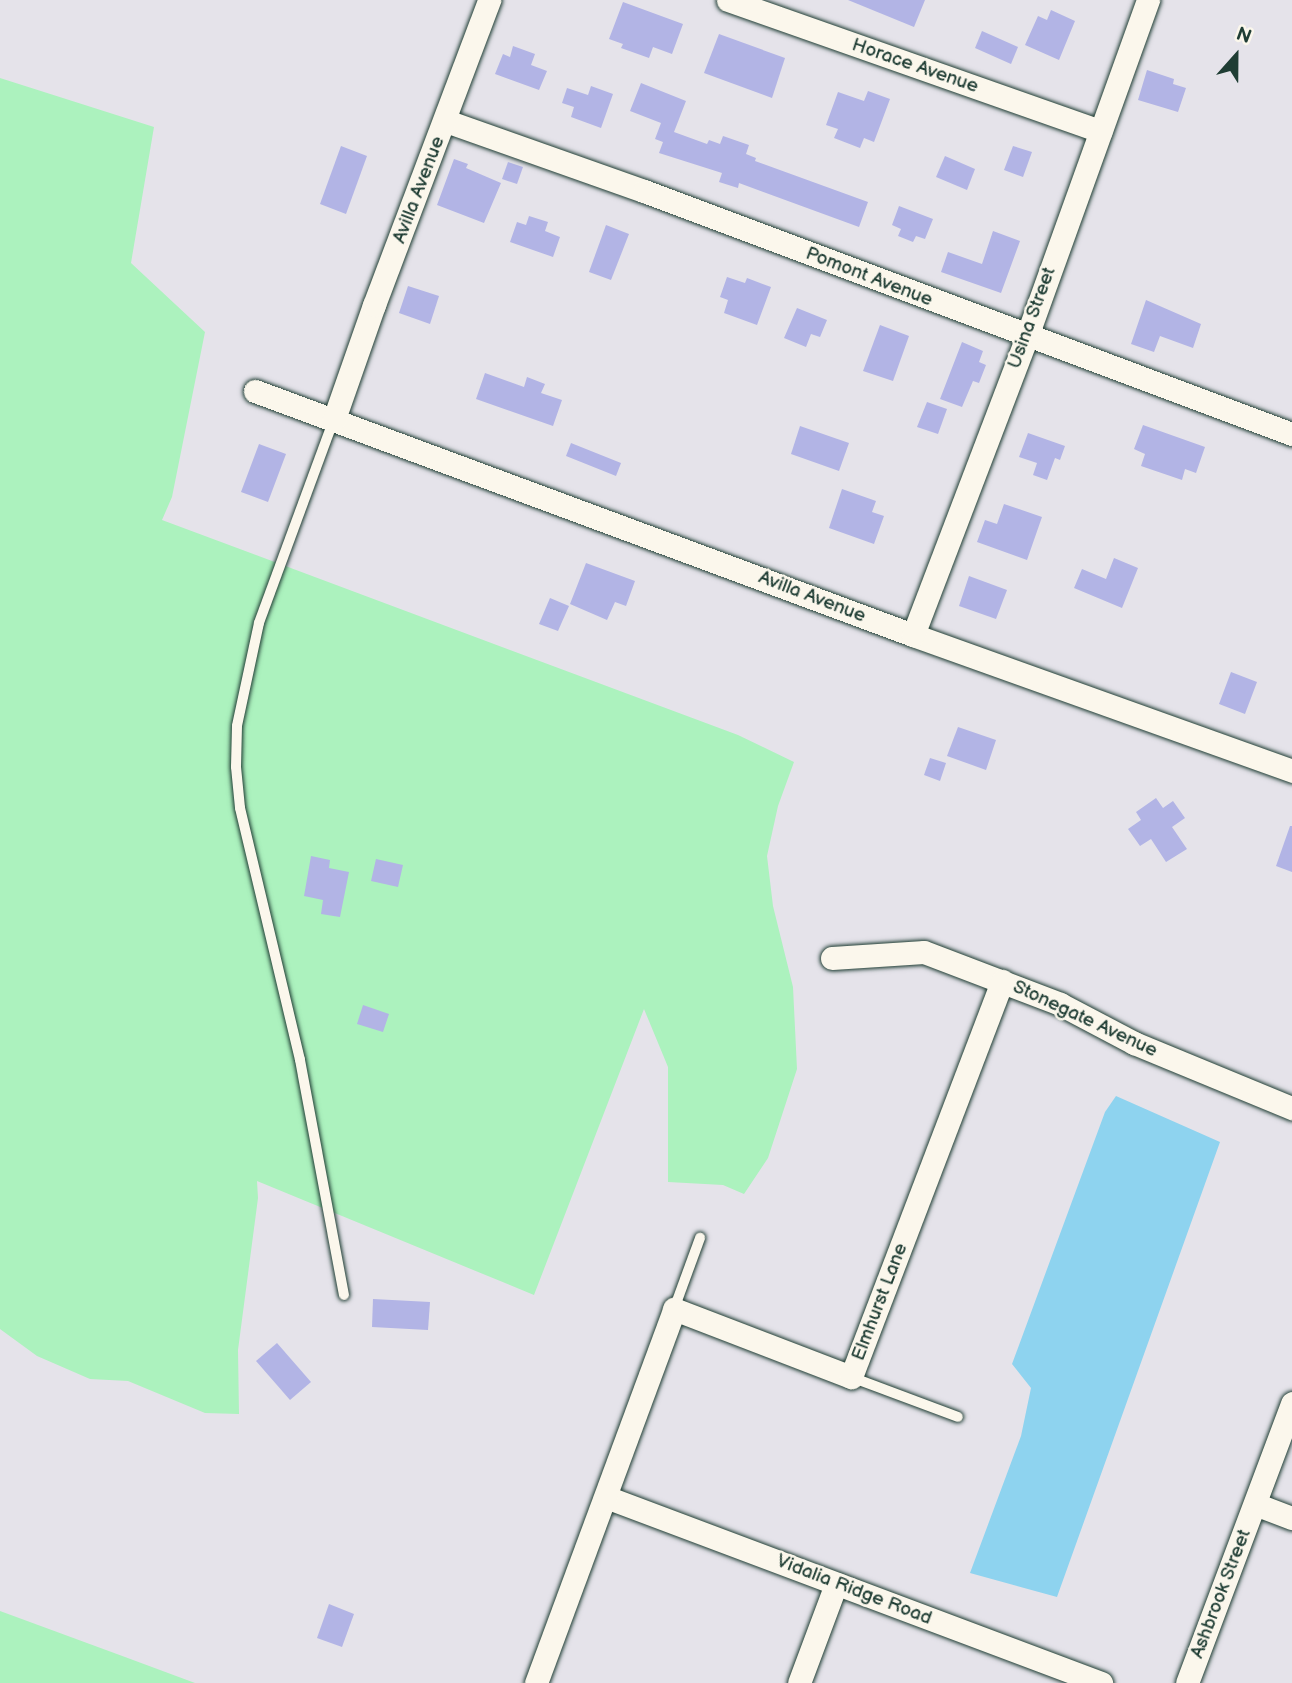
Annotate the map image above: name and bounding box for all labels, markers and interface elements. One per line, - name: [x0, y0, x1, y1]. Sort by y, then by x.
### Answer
- north arrow: [1201, 21, 1271, 91]
- text: N: [1233, 23, 1254, 49]
- street label: Horace Avenue: [849, 34, 981, 98]
- street label: Avilla Avenue: [388, 133, 450, 247]
- street label: Pomont Avenue: [802, 242, 936, 312]
- street label: Usina Street: [1003, 264, 1061, 372]
- street label: Avilla Avenue: [755, 566, 869, 628]
- street label: Stonegate Avenue: [1009, 976, 1161, 1062]
- street label: Elmhurst Lane: [847, 1240, 913, 1364]
- street label: Ashbrook Street: [1186, 1526, 1256, 1662]
- street label: Vidalia Ridge Road: [773, 1550, 935, 1630]

